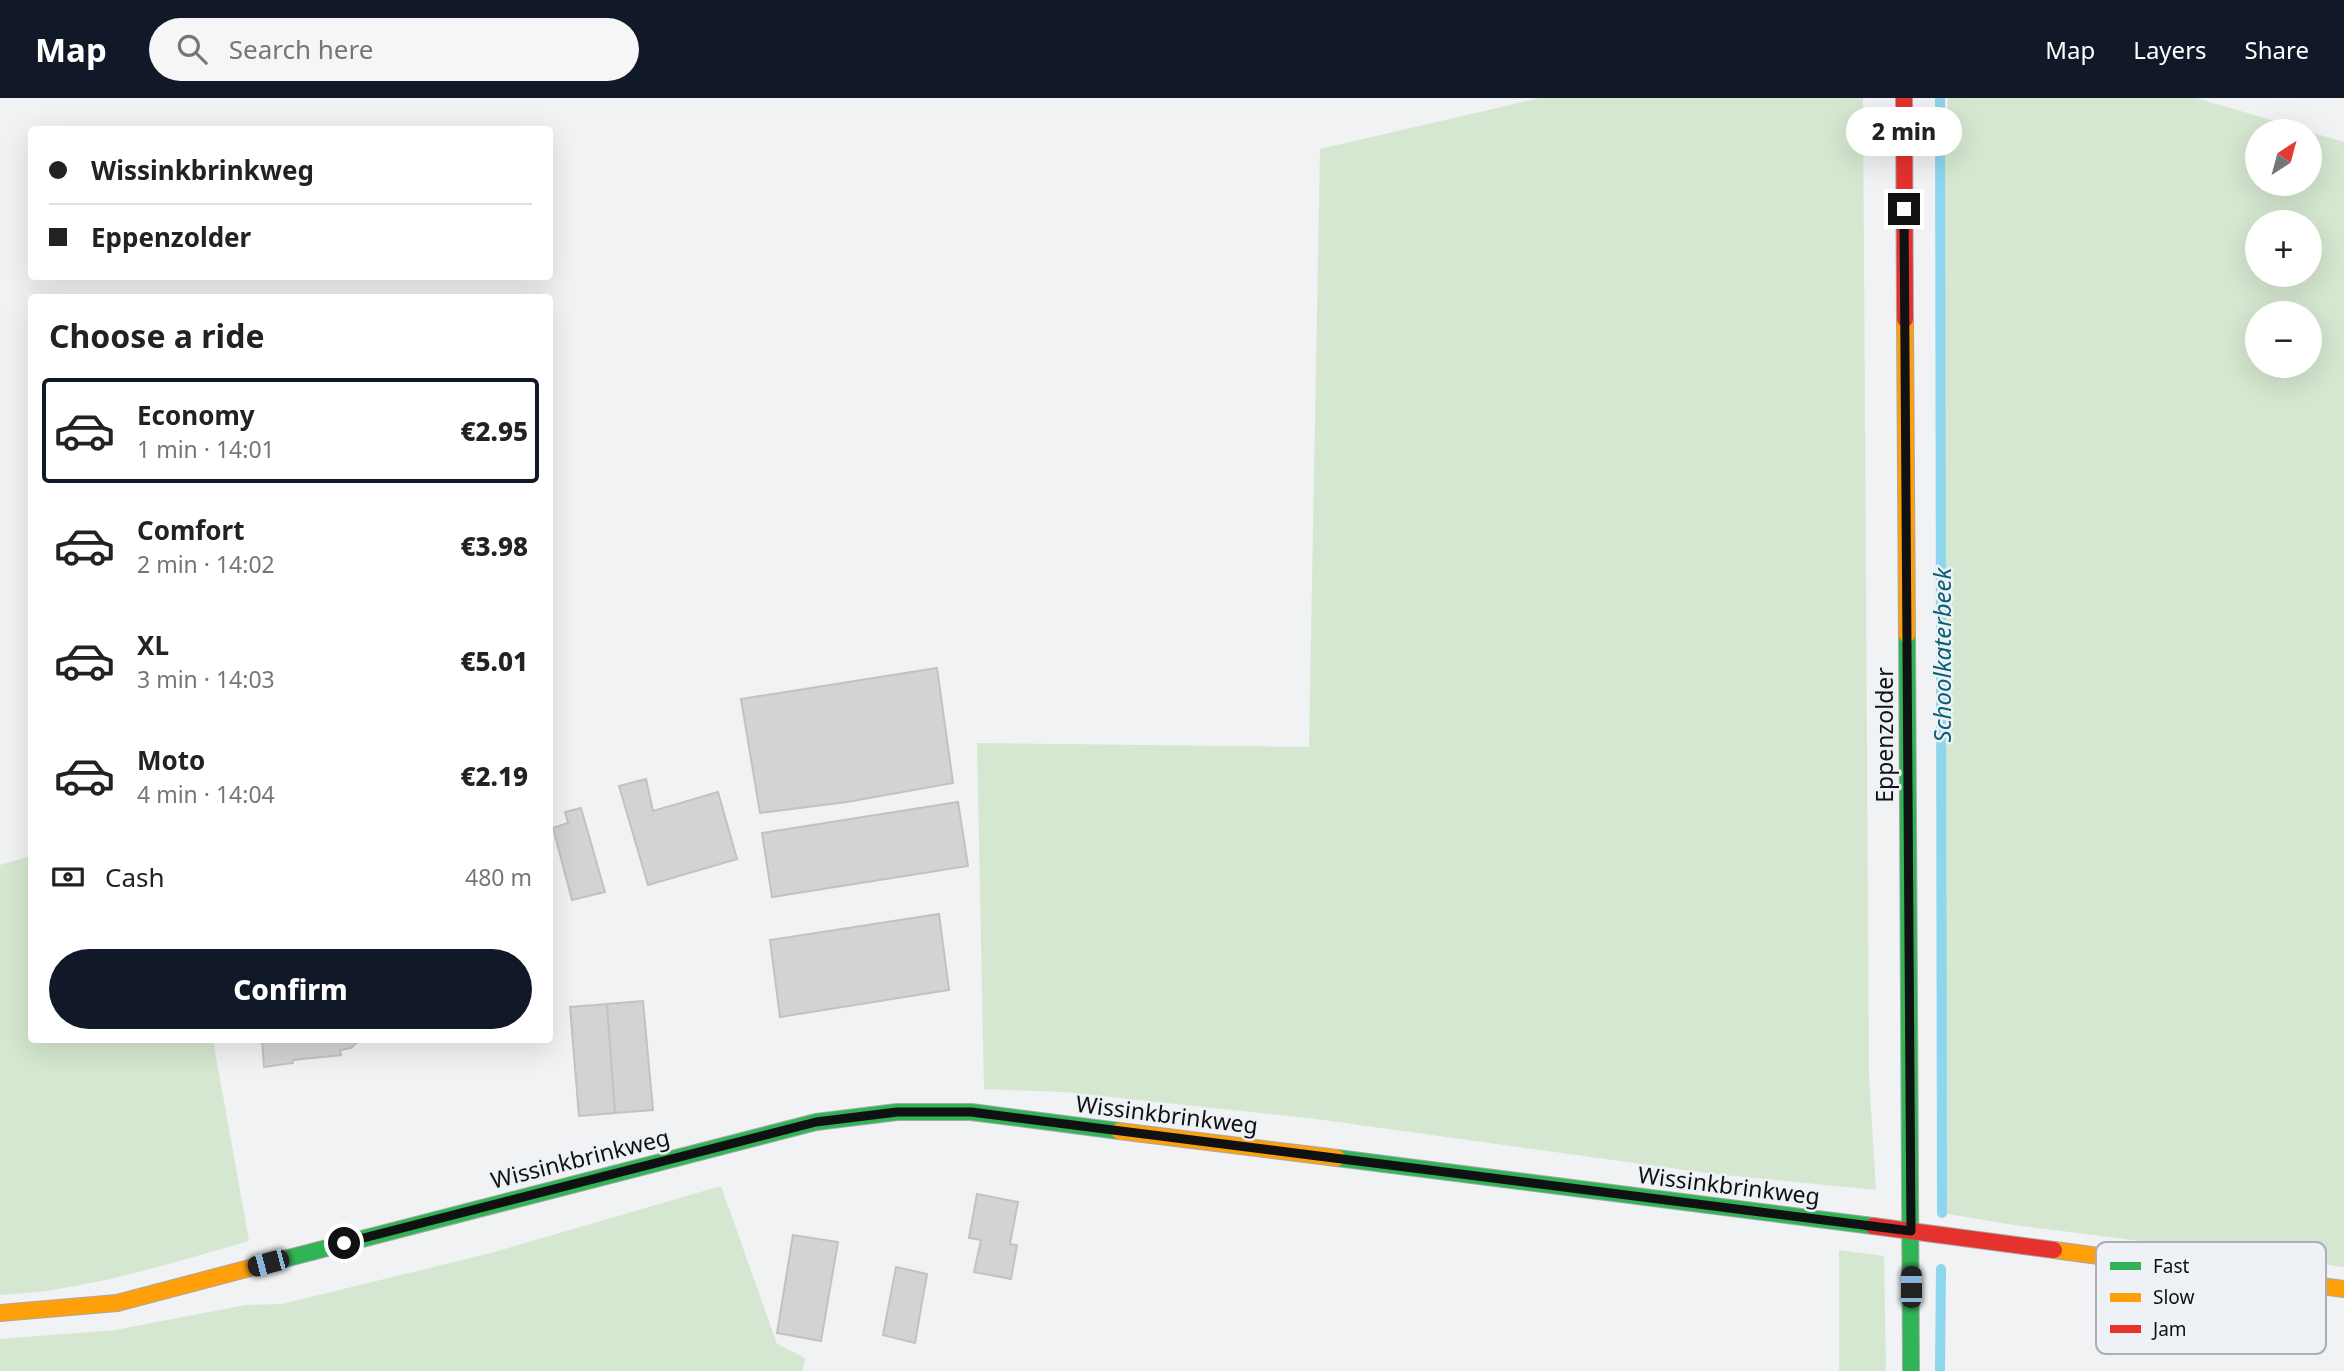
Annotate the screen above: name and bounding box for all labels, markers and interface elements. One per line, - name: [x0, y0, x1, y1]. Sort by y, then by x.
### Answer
- search box: [149, 18, 639, 81]
- text: Map: [35, 27, 107, 72]
- icon: search: [173, 30, 211, 68]
- text: Search here: [229, 31, 373, 67]
- text: Map: [2045, 33, 2095, 66]
- text: Layers: [2133, 33, 2207, 66]
- text: Share: [2245, 33, 2309, 66]
- callout: 2 min: [1846, 108, 1962, 156]
- text: 2 min: [1872, 115, 1936, 147]
- north arrow: [2245, 119, 2322, 196]
- map controls: [2245, 119, 2322, 378]
- text: Wissinkbrinkweg: [91, 152, 314, 188]
- route end: [1888, 193, 1920, 225]
- button: +: [2245, 210, 2322, 287]
- text: Eppenzolder: [91, 219, 251, 255]
- button: −: [2245, 301, 2322, 378]
- text: Choose a ride: [49, 314, 265, 357]
- text: Economy: [137, 397, 255, 433]
- icon: car: [53, 399, 116, 462]
- text: €2.95: [460, 413, 528, 449]
- text: 1 min · 14:01: [137, 433, 275, 465]
- text: Comfort: [137, 512, 245, 548]
- icon: car: [53, 514, 116, 577]
- text: €3.98: [460, 528, 528, 564]
- text: 2 min · 14:02: [137, 548, 275, 580]
- water label: Schoolkaterbeek: [1925, 566, 1958, 742]
- text: XL: [137, 627, 169, 663]
- icon: car: [53, 629, 116, 692]
- text: €5.01: [460, 643, 528, 679]
- text: 3 min · 14:03: [137, 663, 275, 695]
- street label: Eppenzolder: [1868, 667, 1900, 803]
- text: Moto: [137, 742, 205, 778]
- icon: car: [53, 744, 116, 807]
- text: €2.19: [460, 758, 528, 794]
- text: 4 min · 14:04: [137, 778, 275, 810]
- icon: cash: [49, 858, 87, 896]
- text: Cash: [105, 859, 165, 895]
- text: 480 m: [465, 861, 532, 893]
- button: Confirm: [49, 949, 532, 1029]
- street label: Wissinkbrinkweg: [1074, 1087, 1260, 1141]
- street label: Wissinkbrinkweg: [487, 1120, 673, 1196]
- street label: Wissinkbrinkweg: [1636, 1158, 1822, 1212]
- route start: [328, 1227, 360, 1259]
- legend: [2096, 1242, 2326, 1354]
- car: [245, 1247, 292, 1279]
- text: Fast: [2153, 1253, 2190, 1279]
- car: [1901, 1266, 1922, 1308]
- text: Slow: [2153, 1284, 2194, 1310]
- text: Jam: [2151, 1316, 2187, 1342]

